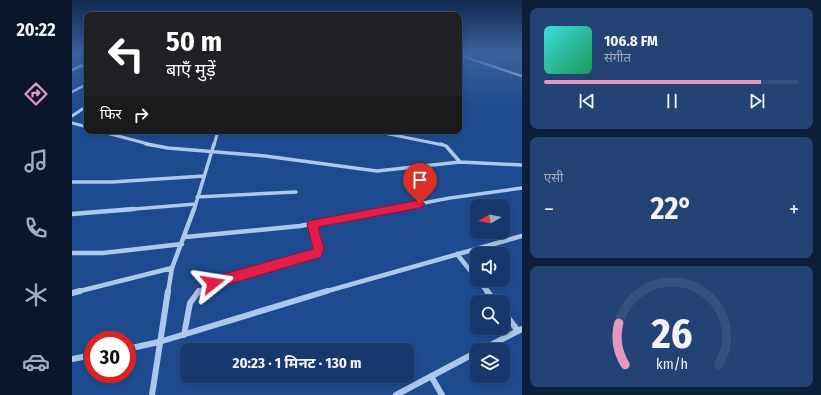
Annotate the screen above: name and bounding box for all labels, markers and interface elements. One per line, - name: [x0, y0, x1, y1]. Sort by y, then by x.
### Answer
- text: 20:22: [17, 19, 55, 41]
- text: 50 m: [166, 25, 222, 58]
- icon: left: [100, 28, 152, 80]
- text: 106.8 FM: [604, 32, 658, 50]
- text: संगीत: [604, 50, 631, 65]
- text: बाएँ मुड़ें: [166, 59, 216, 81]
- icon: directions: [22, 80, 50, 108]
- icon: previous: [576, 90, 598, 112]
- icon: pause: [661, 90, 683, 112]
- icon: next: [746, 90, 768, 112]
- icon: right: [130, 104, 152, 126]
- text: फिर: [100, 105, 122, 123]
- icon: music: [22, 147, 50, 175]
- pin: [403, 163, 437, 204]
- icon: arrive: [409, 169, 431, 191]
- text: एसी: [544, 170, 563, 185]
- text: 22°: [651, 191, 692, 227]
- text: −: [544, 196, 554, 223]
- text: +: [789, 196, 799, 223]
- north arrow: [470, 199, 510, 239]
- map controls: [470, 199, 510, 383]
- icon: phone: [22, 214, 50, 242]
- button: sound: [470, 247, 510, 287]
- position arrow: [192, 262, 234, 304]
- icon: climate: [22, 281, 50, 309]
- button: search: [470, 295, 510, 335]
- text: 26: [650, 308, 692, 358]
- speed limit sign: 30: [84, 331, 136, 383]
- button: layers: [470, 343, 510, 383]
- icon: car: [22, 348, 50, 376]
- text: 20:23 · 1 मिनट · 130 m: [232, 354, 362, 372]
- text: km/h: [656, 355, 687, 372]

